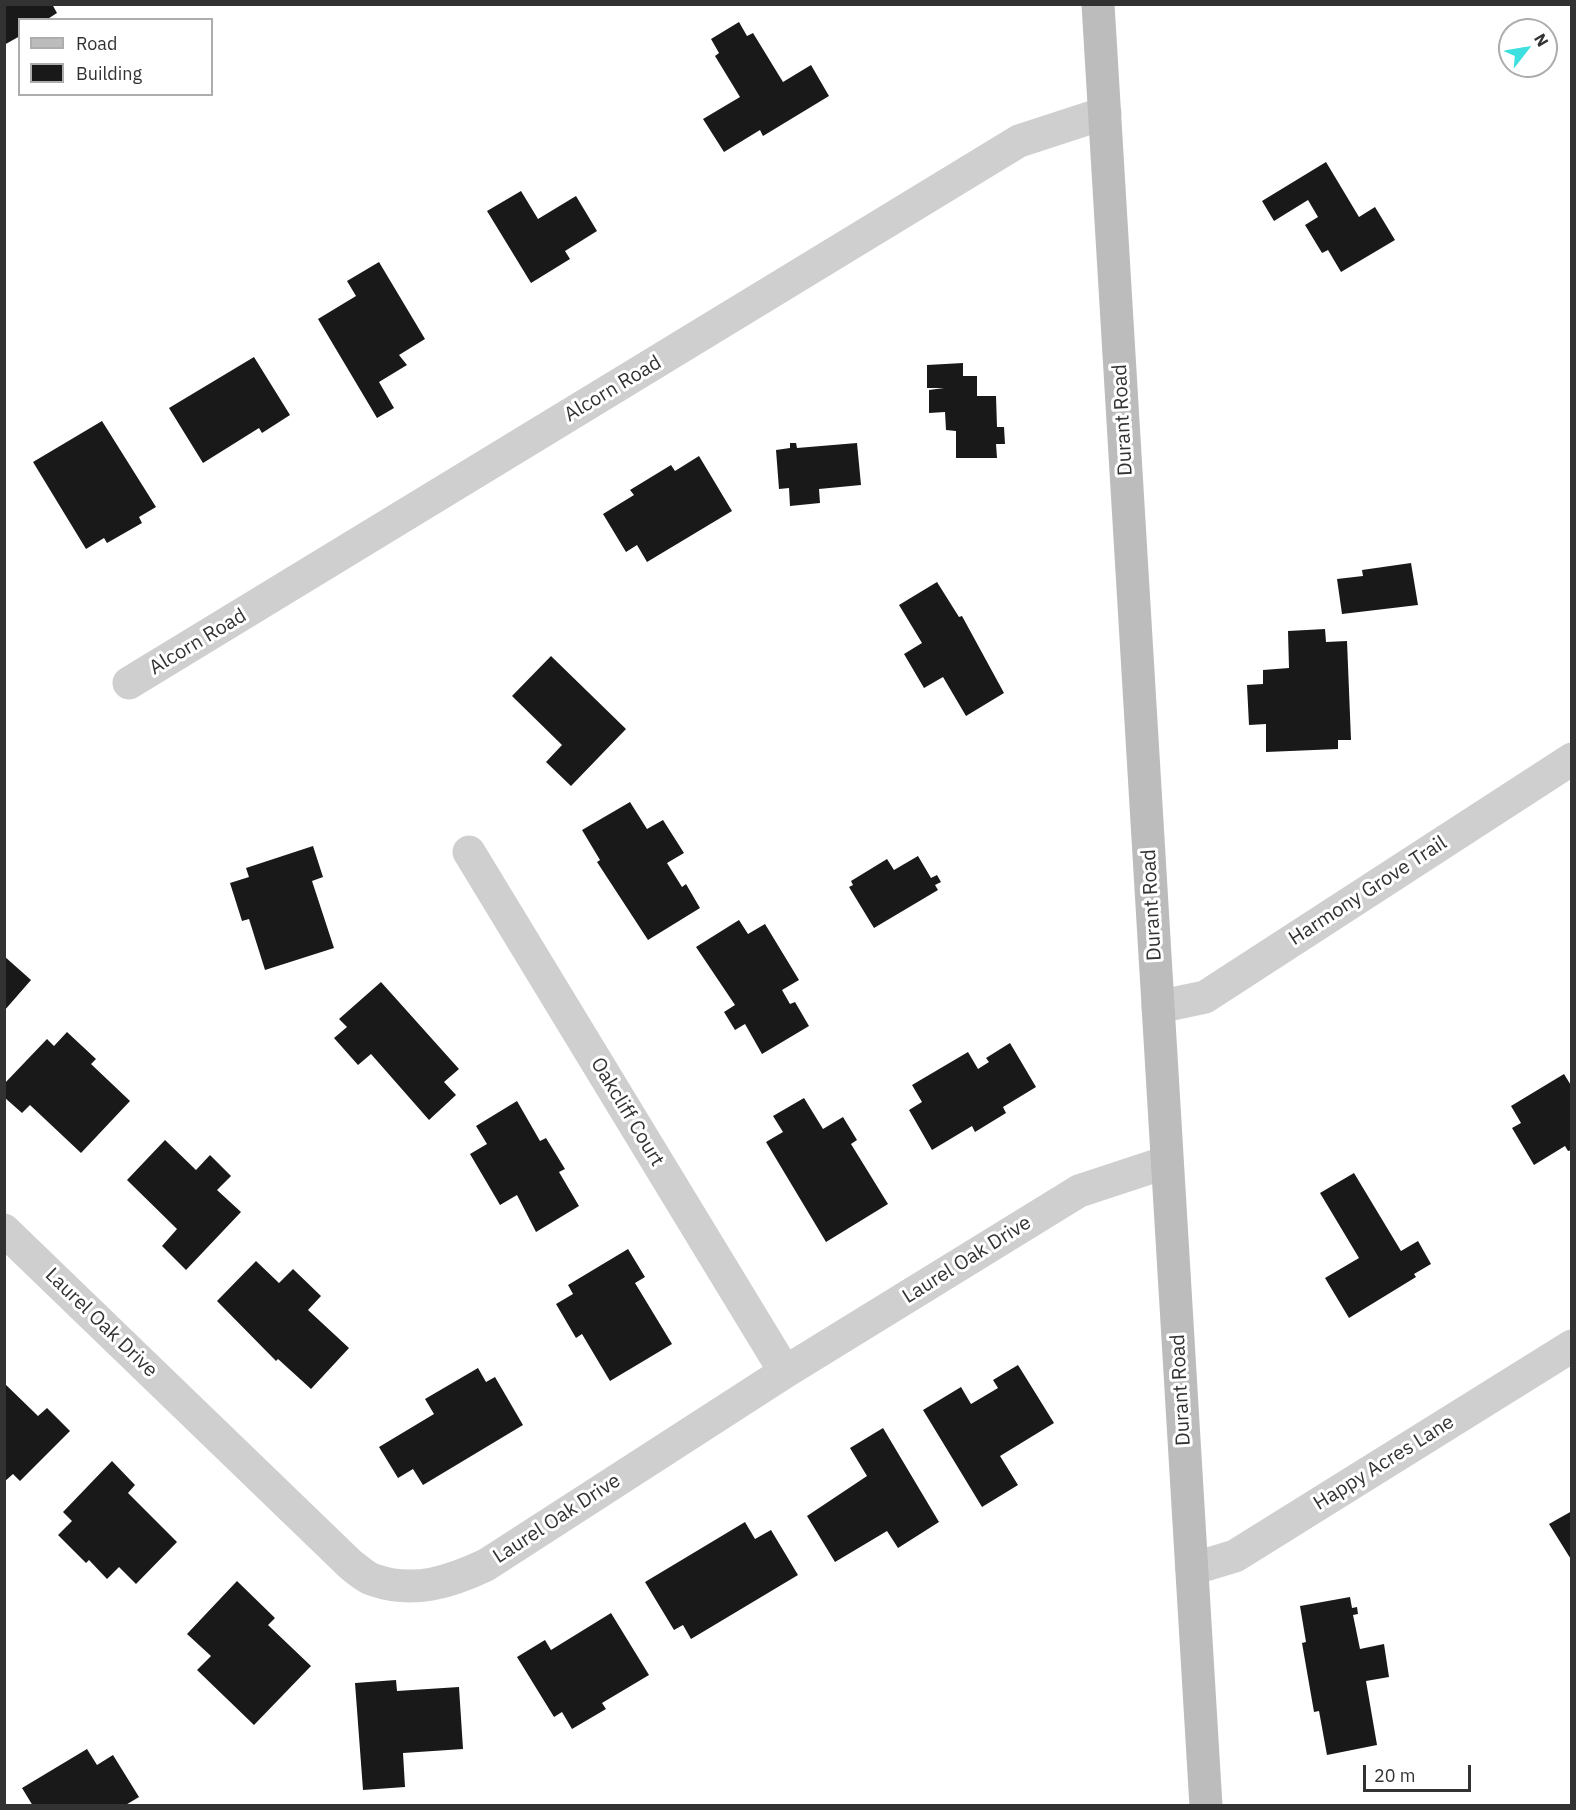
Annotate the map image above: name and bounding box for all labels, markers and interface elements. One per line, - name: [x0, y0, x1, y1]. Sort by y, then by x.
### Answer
- legend: [18, 18, 213, 96]
- north arrow: [1498, 18, 1558, 78]
- text: N: [1530, 30, 1553, 50]
- text: Road: [76, 32, 117, 55]
- text: Building: [76, 62, 142, 85]
- street label: Alcorn Road: [560, 351, 666, 427]
- street label: Durant Road: [1108, 364, 1138, 476]
- street label: Alcorn Road: [145, 604, 251, 680]
- street label: Harmony Grove Trail: [1285, 831, 1451, 951]
- street label: Durant Road: [1137, 849, 1167, 961]
- street label: Oakcliff Court: [585, 1053, 669, 1171]
- street label: Laurel Oak Drive: [898, 1211, 1036, 1309]
- street label: Laurel Oak Drive: [40, 1263, 162, 1383]
- street label: Durant Road: [1166, 1334, 1196, 1446]
- street label: Happy Acres Lane: [1309, 1410, 1459, 1516]
- street label: Laurel Oak Drive: [489, 1469, 625, 1569]
- scale bar: [1366, 1753, 1474, 1791]
- text: 20 m: [1374, 1764, 1416, 1787]

